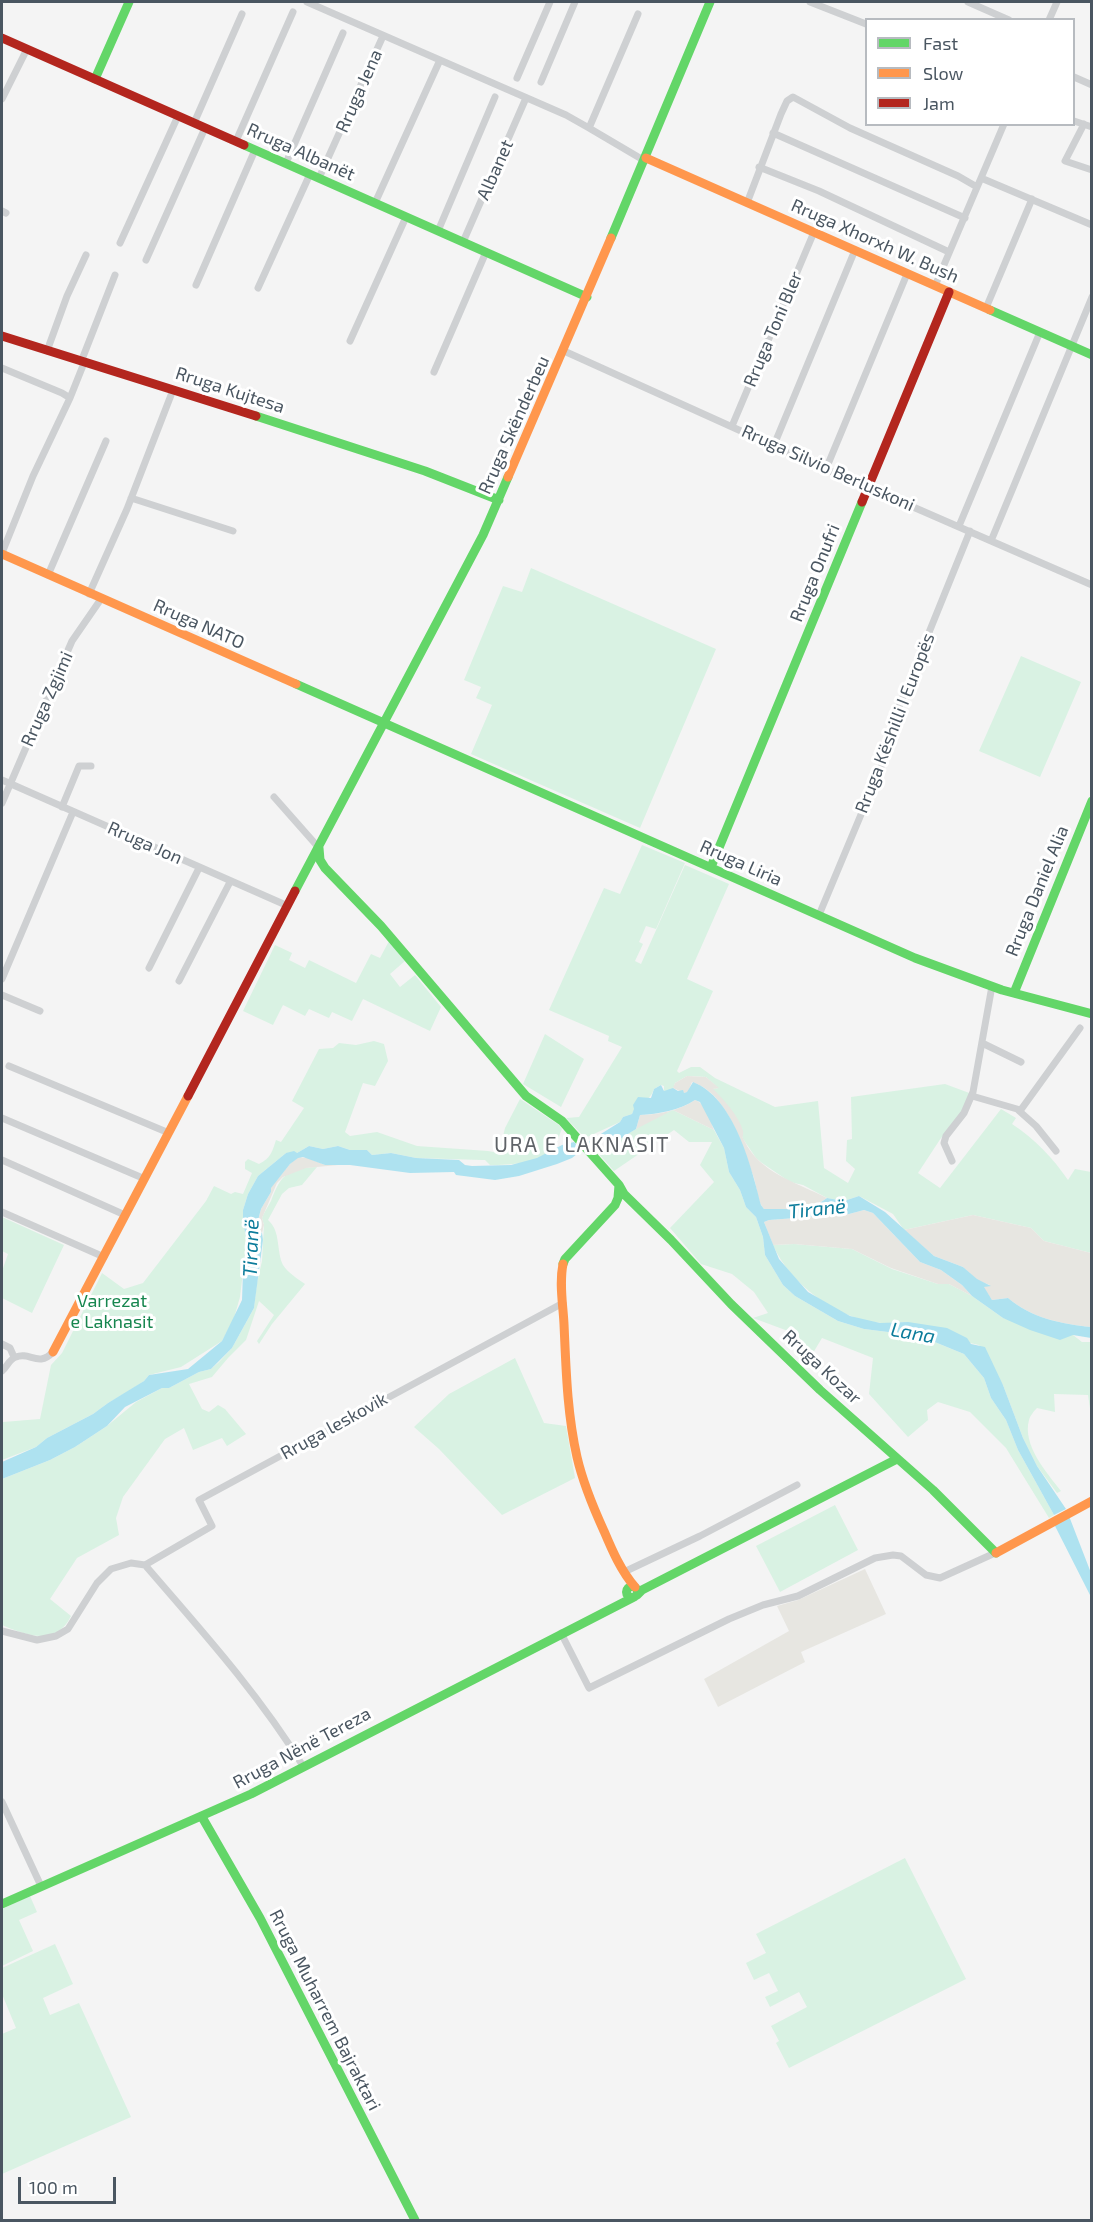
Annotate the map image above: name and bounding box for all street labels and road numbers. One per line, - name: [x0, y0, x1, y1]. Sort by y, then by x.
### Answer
- street label: Rruga Jena: [331, 46, 387, 136]
- street label: Rruga Albanët: [244, 119, 358, 185]
- street label: Albanet: [472, 137, 518, 203]
- street label: Rruga Xhorxh W. Bush: [788, 194, 962, 288]
- street label: Rruga Toni Bler: [739, 268, 807, 390]
- street label: Rruga Skënderbeu: [474, 353, 554, 497]
- street label: Rruga Kujtesa: [173, 362, 287, 418]
- street label: Rruga Silvio Berluskoni: [738, 420, 918, 516]
- street label: Rruga Onufri: [786, 521, 844, 625]
- street label: Rruga NATO: [150, 594, 248, 654]
- street label: Rruga Këshilli I Europës: [851, 630, 939, 816]
- street label: Rruga Zgjimi: [16, 648, 78, 750]
- street label: Rruga Jon: [104, 817, 186, 869]
- street label: Rruga Daniel Alia: [1001, 822, 1073, 960]
- street label: Rruga Liria: [697, 835, 785, 891]
- street label: Rruga Kozar: [778, 1325, 866, 1409]
- street label: Rruga leskovik: [277, 1388, 391, 1464]
- street label: Rruga Nënë Tereza: [229, 1703, 375, 1793]
- street label: Rruga Muharrem Bajraktari: [265, 1906, 385, 2114]

